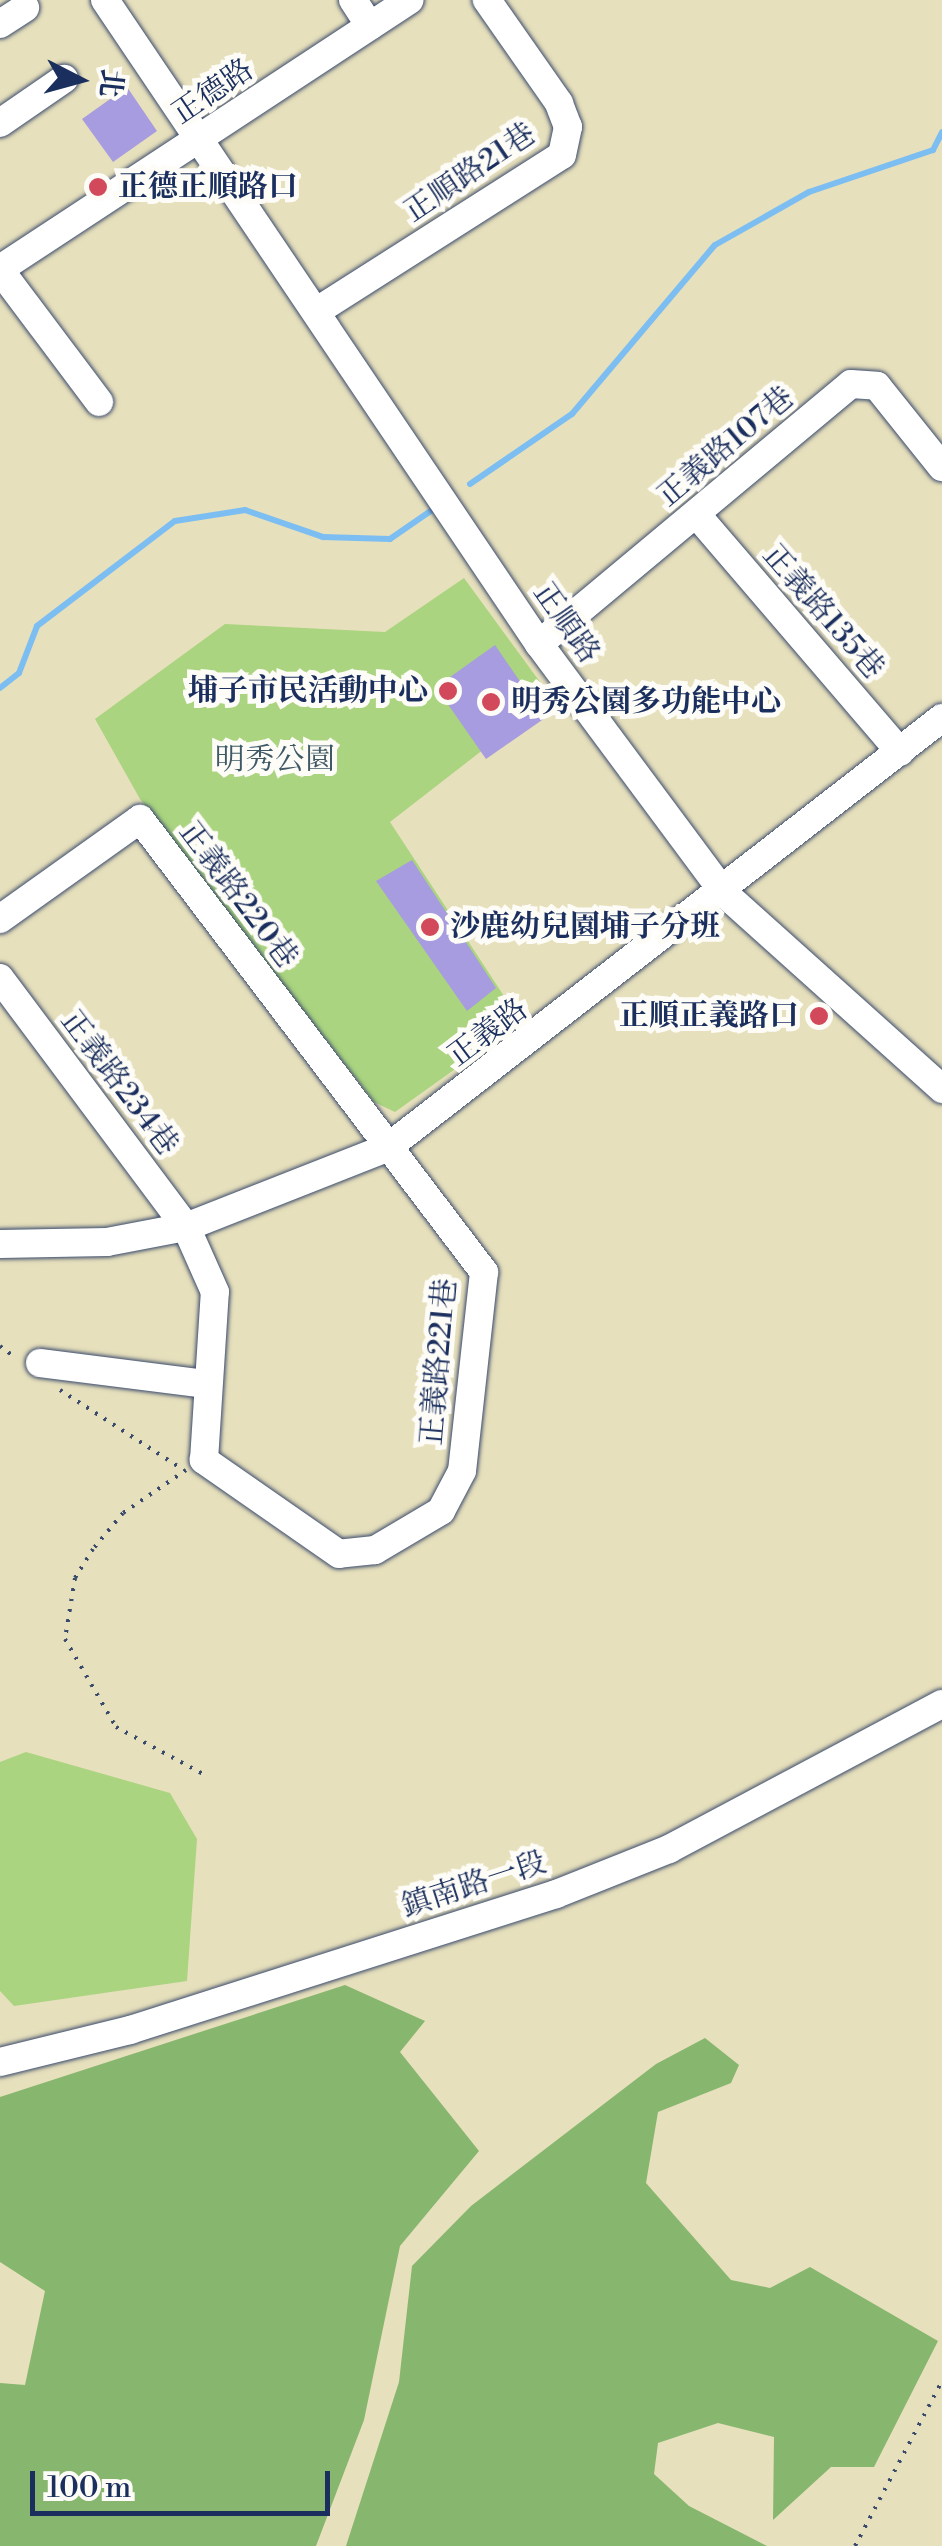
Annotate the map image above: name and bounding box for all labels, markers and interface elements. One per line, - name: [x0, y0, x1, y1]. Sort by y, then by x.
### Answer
- north arrow: [30, 30, 130, 130]
- street label: 正德路: [166, 52, 260, 132]
- text: 北: [91, 67, 129, 99]
- street label: 正順路21巷: [398, 116, 542, 230]
- place label: 正德正順路口: [118, 169, 298, 205]
- marker: 正德正順路口: [87, 176, 109, 198]
- street label: 正義路107巷: [651, 380, 801, 514]
- street label: 正義路135巷: [755, 538, 891, 686]
- street label: 正順路: [525, 576, 607, 670]
- place label: 埔子市民活動中心: [188, 673, 428, 709]
- marker: 埔子市民活動中心: [437, 680, 459, 702]
- place label: 明秀公園多功能中心: [511, 684, 781, 720]
- marker: 明秀公園多功能中心: [480, 691, 502, 713]
- park label: 明秀公園: [215, 742, 335, 778]
- street label: 正義路220巷: [171, 815, 305, 975]
- place label: 沙鹿幼兒園埔子分班: [450, 909, 720, 945]
- marker: 沙鹿幼兒園埔子分班: [419, 916, 441, 938]
- street label: 正義路: [441, 992, 535, 1074]
- place label: 正順正義路口: [619, 998, 799, 1034]
- street label: 正義路234巷: [53, 1003, 185, 1163]
- marker: 正順正義路口: [808, 1005, 830, 1027]
- street label: 正義路221巷: [414, 1277, 464, 1447]
- street label: 鎮南路一段: [397, 1845, 551, 1925]
- scale bar: [35, 2451, 335, 2513]
- text: 100 m: [47, 2469, 131, 2507]

